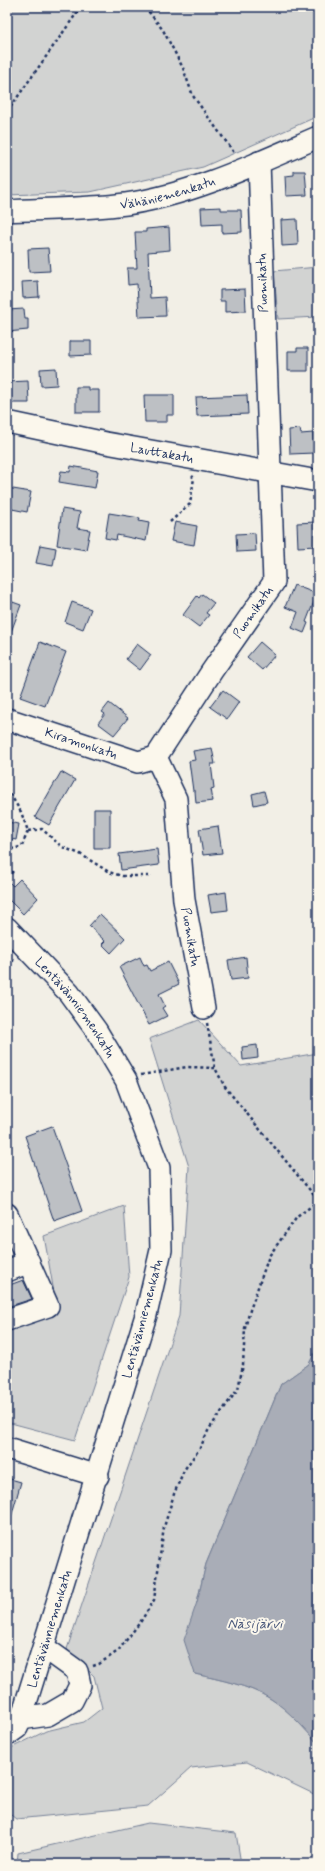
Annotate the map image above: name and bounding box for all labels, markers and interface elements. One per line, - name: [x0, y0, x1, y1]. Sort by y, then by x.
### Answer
- street label: Vähäniemenkatu: [119, 172, 218, 213]
- street label: Puomikatu: [253, 253, 273, 313]
- street label: Lauttakatu: [129, 439, 195, 467]
- street label: Puomikatu: [229, 583, 277, 641]
- street label: Kiramonkatu: [43, 724, 120, 763]
- street label: Puomikatu: [176, 906, 204, 968]
- street label: Lentävänniemenkatu: [31, 954, 119, 1061]
- street label: Lentävänniemenkatu: [119, 1257, 167, 1380]
- street label: Lentävänniemenkatu: [24, 1567, 76, 1690]
- water label: Näsijärvi: [228, 1615, 284, 1633]

